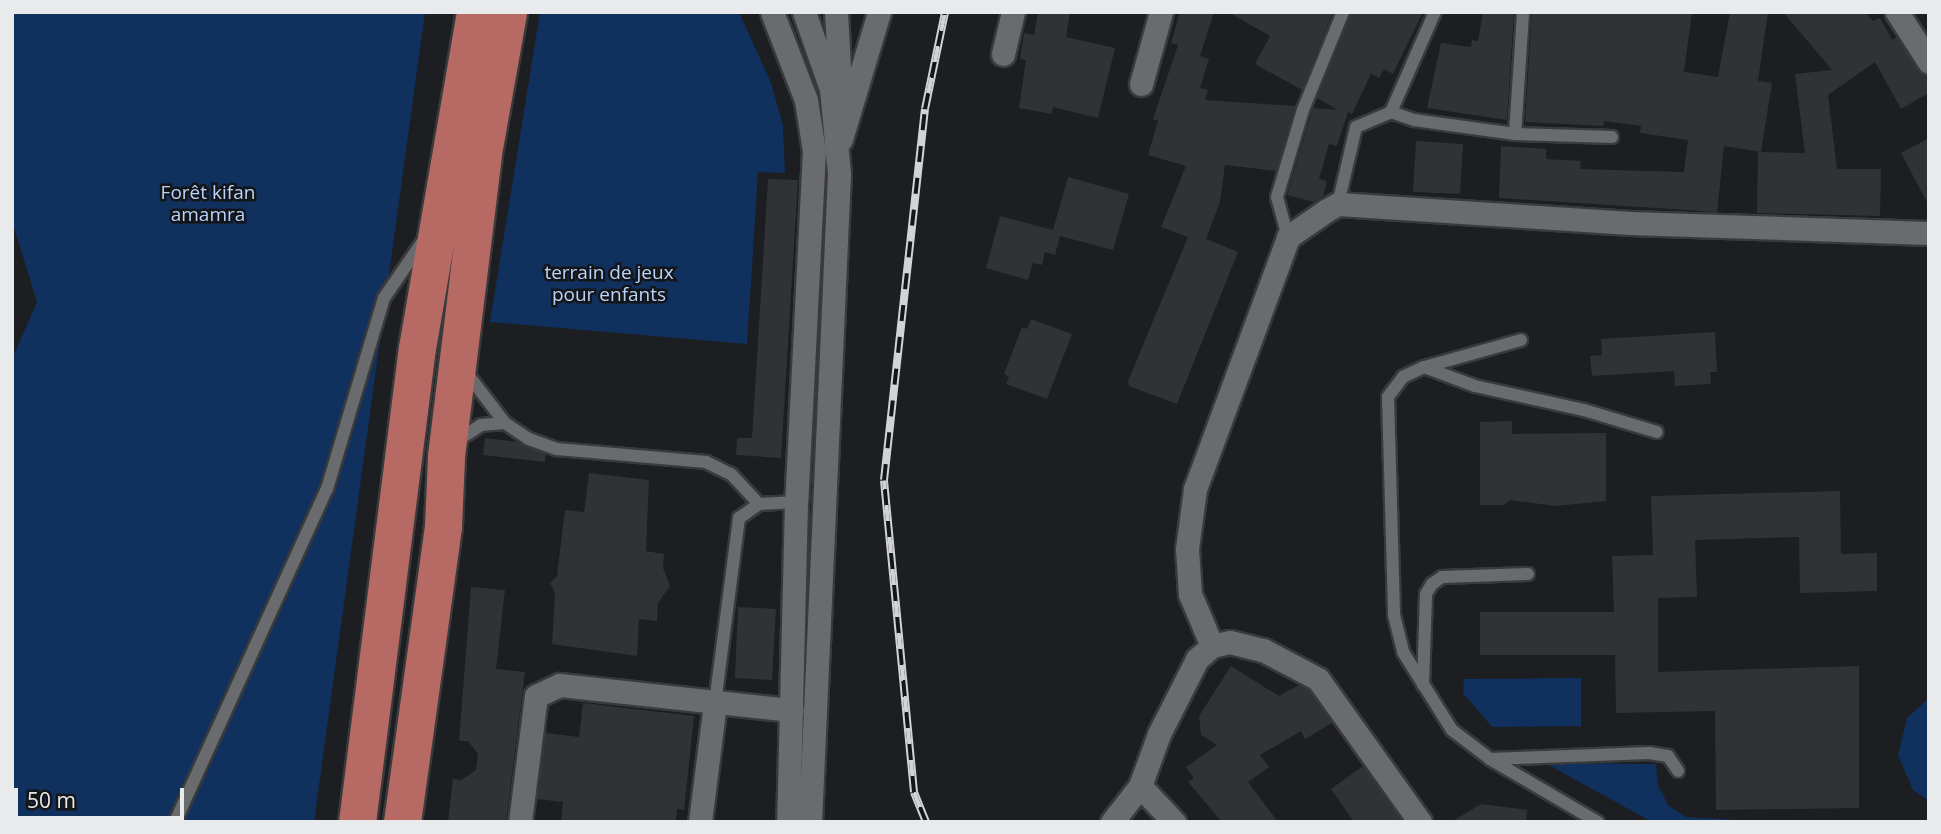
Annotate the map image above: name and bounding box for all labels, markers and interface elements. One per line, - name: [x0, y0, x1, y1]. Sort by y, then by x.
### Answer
- park label: Forêt kifan amamra: [161, 182, 255, 226]
- park label: terrain de jeux pour enfants: [544, 262, 674, 306]
- scale bar: [18, 774, 187, 818]
- text: 50 m: [27, 786, 76, 814]

